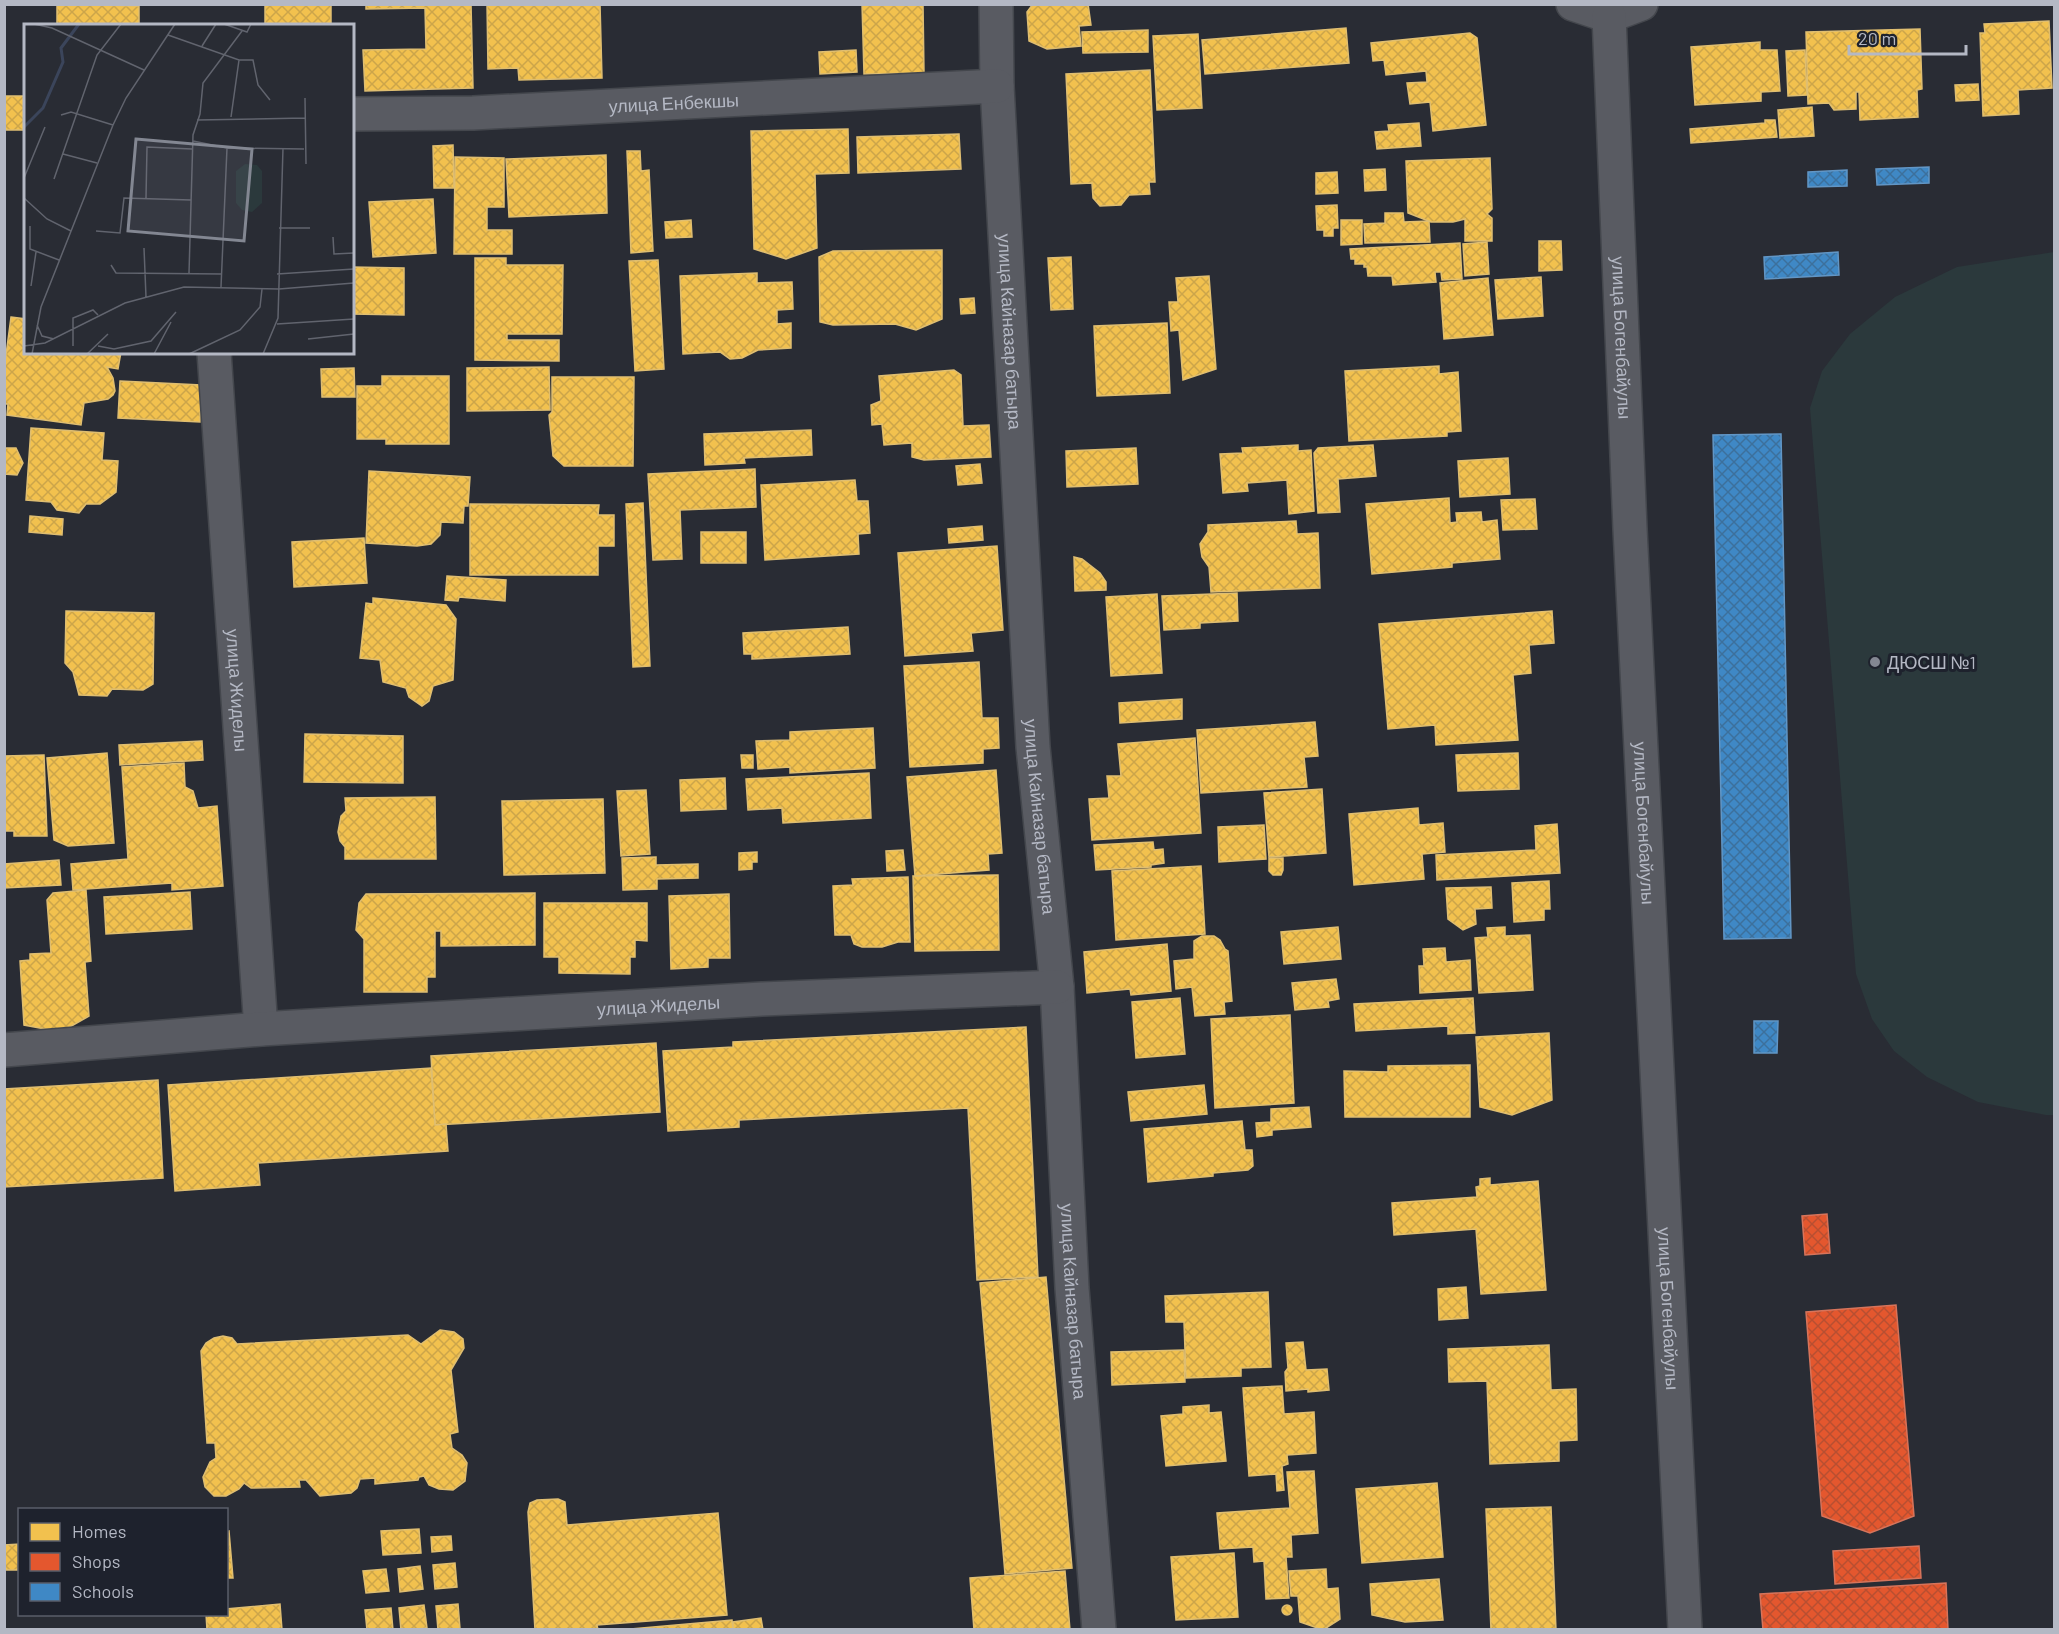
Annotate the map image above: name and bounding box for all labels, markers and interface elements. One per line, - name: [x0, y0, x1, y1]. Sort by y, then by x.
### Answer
- scale bar: [1849, 18, 1966, 56]
- inset map: [24, 24, 354, 354]
- text: 20 m: [1858, 27, 1896, 49]
- street label: улица Енбекшы: [608, 88, 739, 117]
- street label: улица Кайназар батыра: [994, 233, 1027, 431]
- street label: улица Богенбайулы: [1608, 256, 1636, 420]
- street label: улица Жиделы: [222, 628, 253, 752]
- place label: ДЮСШ №1: [1887, 651, 1976, 673]
- marker: ДЮСШ №1: [1868, 655, 1882, 669]
- street label: улица Кайназар батыра: [1020, 718, 1061, 916]
- street label: улица Богенбайулы: [1630, 741, 1660, 905]
- street label: улица Жиделы: [596, 991, 721, 1020]
- street label: улица Кайназар батыра: [1057, 1203, 1092, 1401]
- street label: улица Богенбайулы: [1654, 1227, 1684, 1391]
- legend: [18, 1508, 228, 1616]
- text: Homes: [72, 1520, 126, 1542]
- text: Shops: [72, 1550, 121, 1572]
- text: Schools: [72, 1580, 134, 1602]

